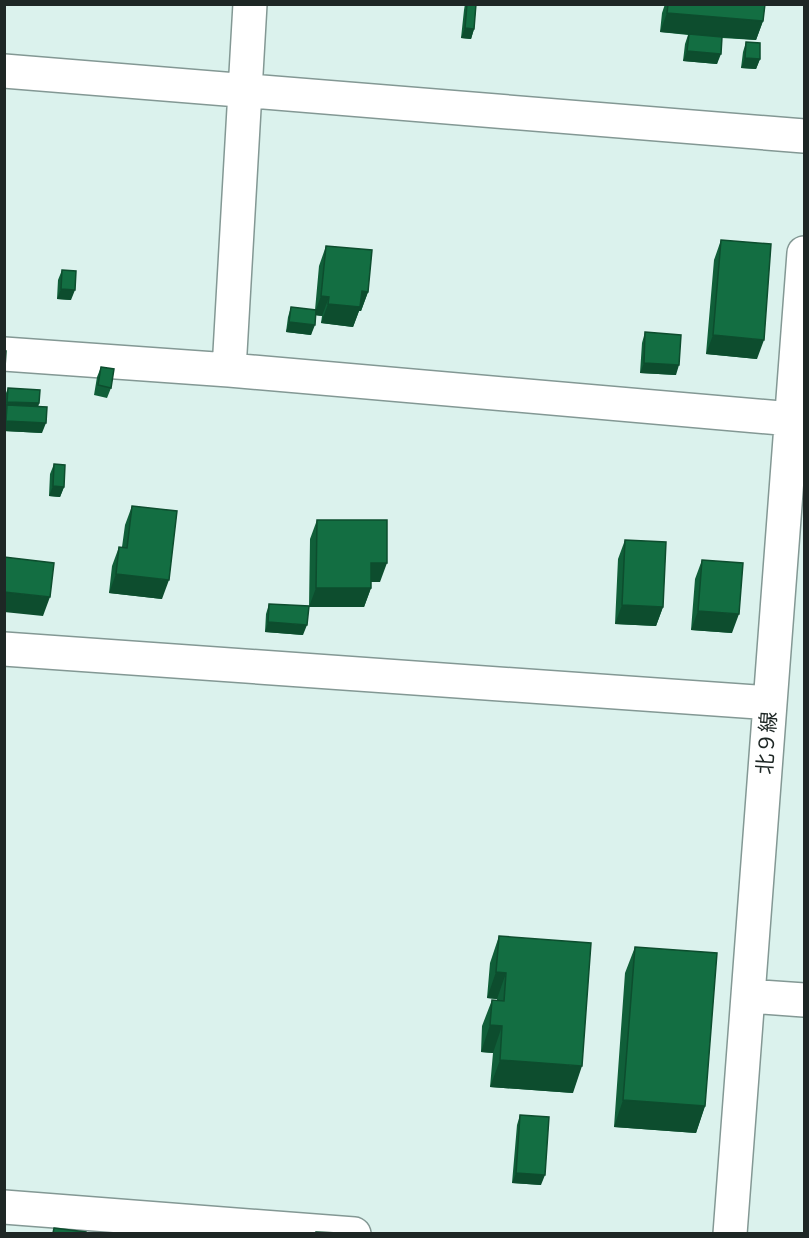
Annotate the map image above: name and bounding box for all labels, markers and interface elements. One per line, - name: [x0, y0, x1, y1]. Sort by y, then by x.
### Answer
- street label: 北９線: [752, 711, 781, 775]

